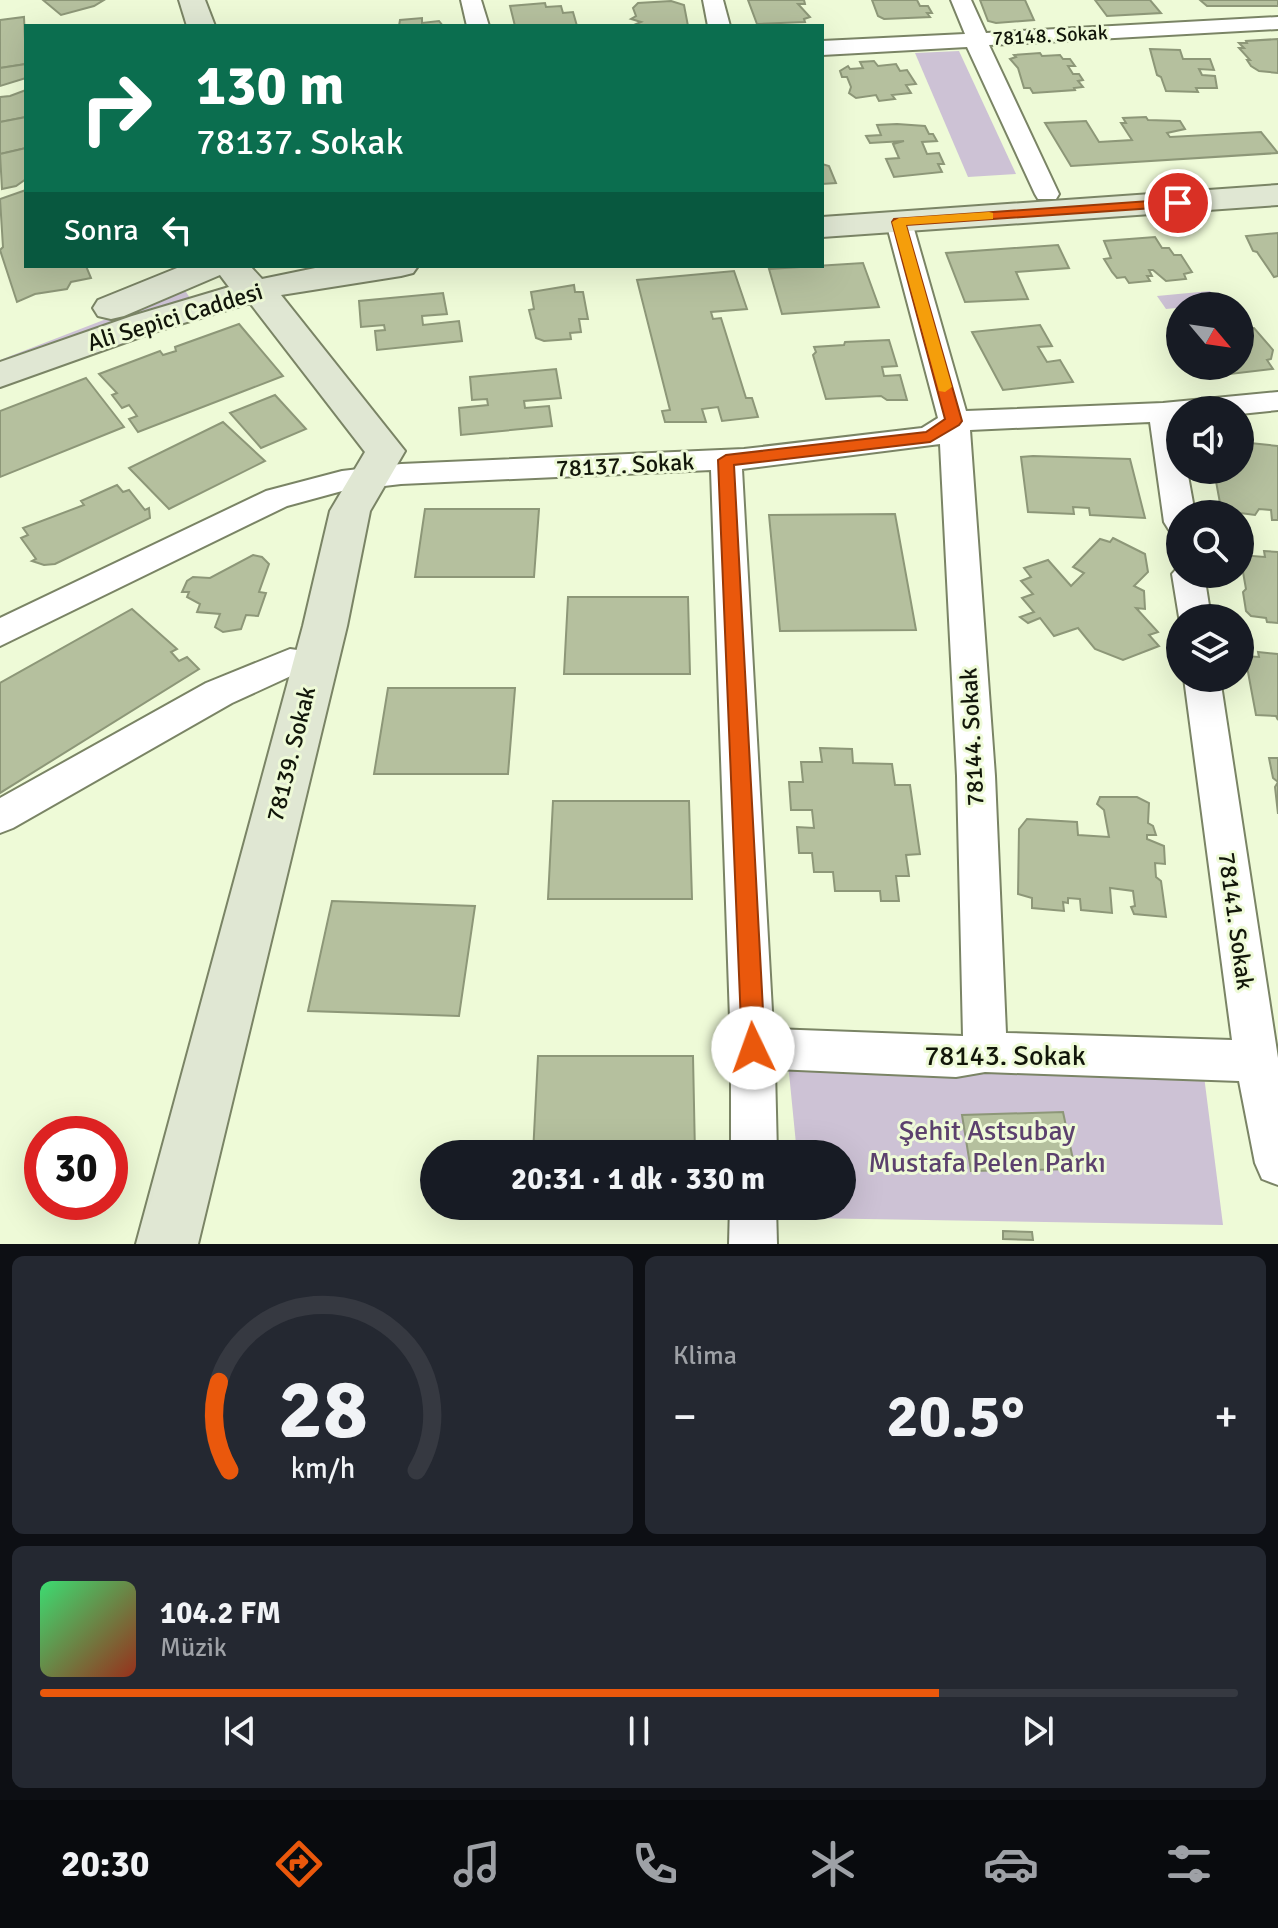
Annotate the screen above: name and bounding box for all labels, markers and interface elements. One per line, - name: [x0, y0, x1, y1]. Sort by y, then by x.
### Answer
- street label: 78148. Sokak: [992, 20, 1108, 51]
- text: 130 m: [196, 51, 344, 120]
- icon: right: [64, 56, 168, 160]
- text: 78137. Sokak: [196, 120, 404, 165]
- pin: [1144, 169, 1212, 237]
- icon: arrive: [1156, 181, 1200, 225]
- icon: left: [155, 208, 199, 252]
- text: Sonra: [64, 212, 139, 249]
- street label: Ali Sepici Caddesi: [84, 276, 266, 358]
- north arrow: [1166, 292, 1254, 380]
- map controls: [1166, 292, 1254, 692]
- button: sound: [1166, 396, 1254, 484]
- street label: 78137. Sokak: [555, 446, 695, 484]
- button: search: [1166, 500, 1254, 588]
- button: layers: [1166, 604, 1254, 692]
- street label: 78144. Sokak: [953, 667, 991, 807]
- street label: 78139. Sokak: [260, 683, 322, 825]
- street label: 78141. Sokak: [1212, 850, 1260, 992]
- position arrow: [711, 1006, 795, 1090]
- street label: 78143. Sokak: [924, 1039, 1086, 1073]
- park label: Şehit Astsubay Mustafa Pelen Parkı: [868, 1114, 1106, 1180]
- speed limit sign: 30: [24, 1116, 128, 1220]
- text: 20:31 · 1 dk · 330 m: [511, 1161, 765, 1198]
- text: Klima: [673, 1340, 737, 1372]
- text: 28: [278, 1359, 367, 1461]
- text: 20.5°: [886, 1380, 1025, 1454]
- text: −: [673, 1390, 697, 1444]
- text: +: [1214, 1390, 1238, 1444]
- text: km/h: [290, 1451, 355, 1486]
- text: 104.2 FM: [160, 1595, 281, 1632]
- text: Müzik: [160, 1632, 227, 1664]
- icon: previous: [218, 1709, 262, 1753]
- icon: pause: [617, 1709, 661, 1753]
- icon: next: [1016, 1709, 1060, 1753]
- icon: directions: [271, 1836, 327, 1892]
- icon: music: [449, 1836, 505, 1892]
- icon: phone: [627, 1836, 683, 1892]
- icon: climate: [805, 1836, 861, 1892]
- icon: car: [983, 1836, 1039, 1892]
- icon: filters: [1161, 1836, 1217, 1892]
- text: 20:30: [61, 1842, 149, 1887]

